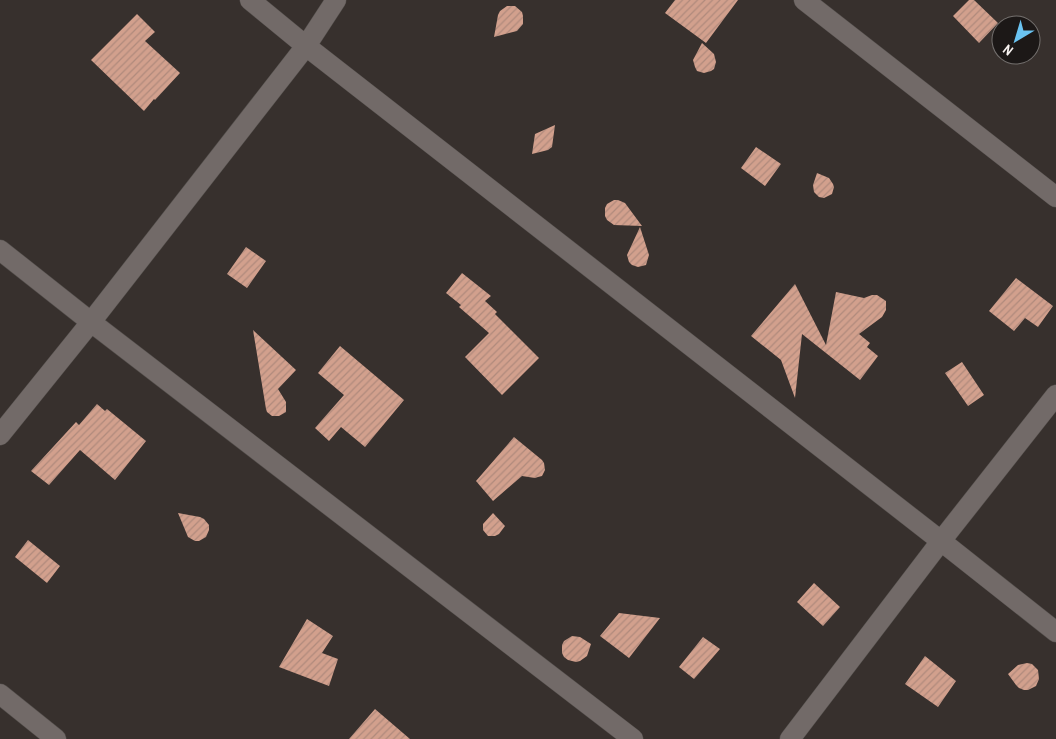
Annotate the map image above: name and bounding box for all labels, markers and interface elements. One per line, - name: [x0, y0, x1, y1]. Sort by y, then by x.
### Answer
- north arrow: [991, 15, 1041, 65]
- text: N: [999, 41, 1017, 60]

